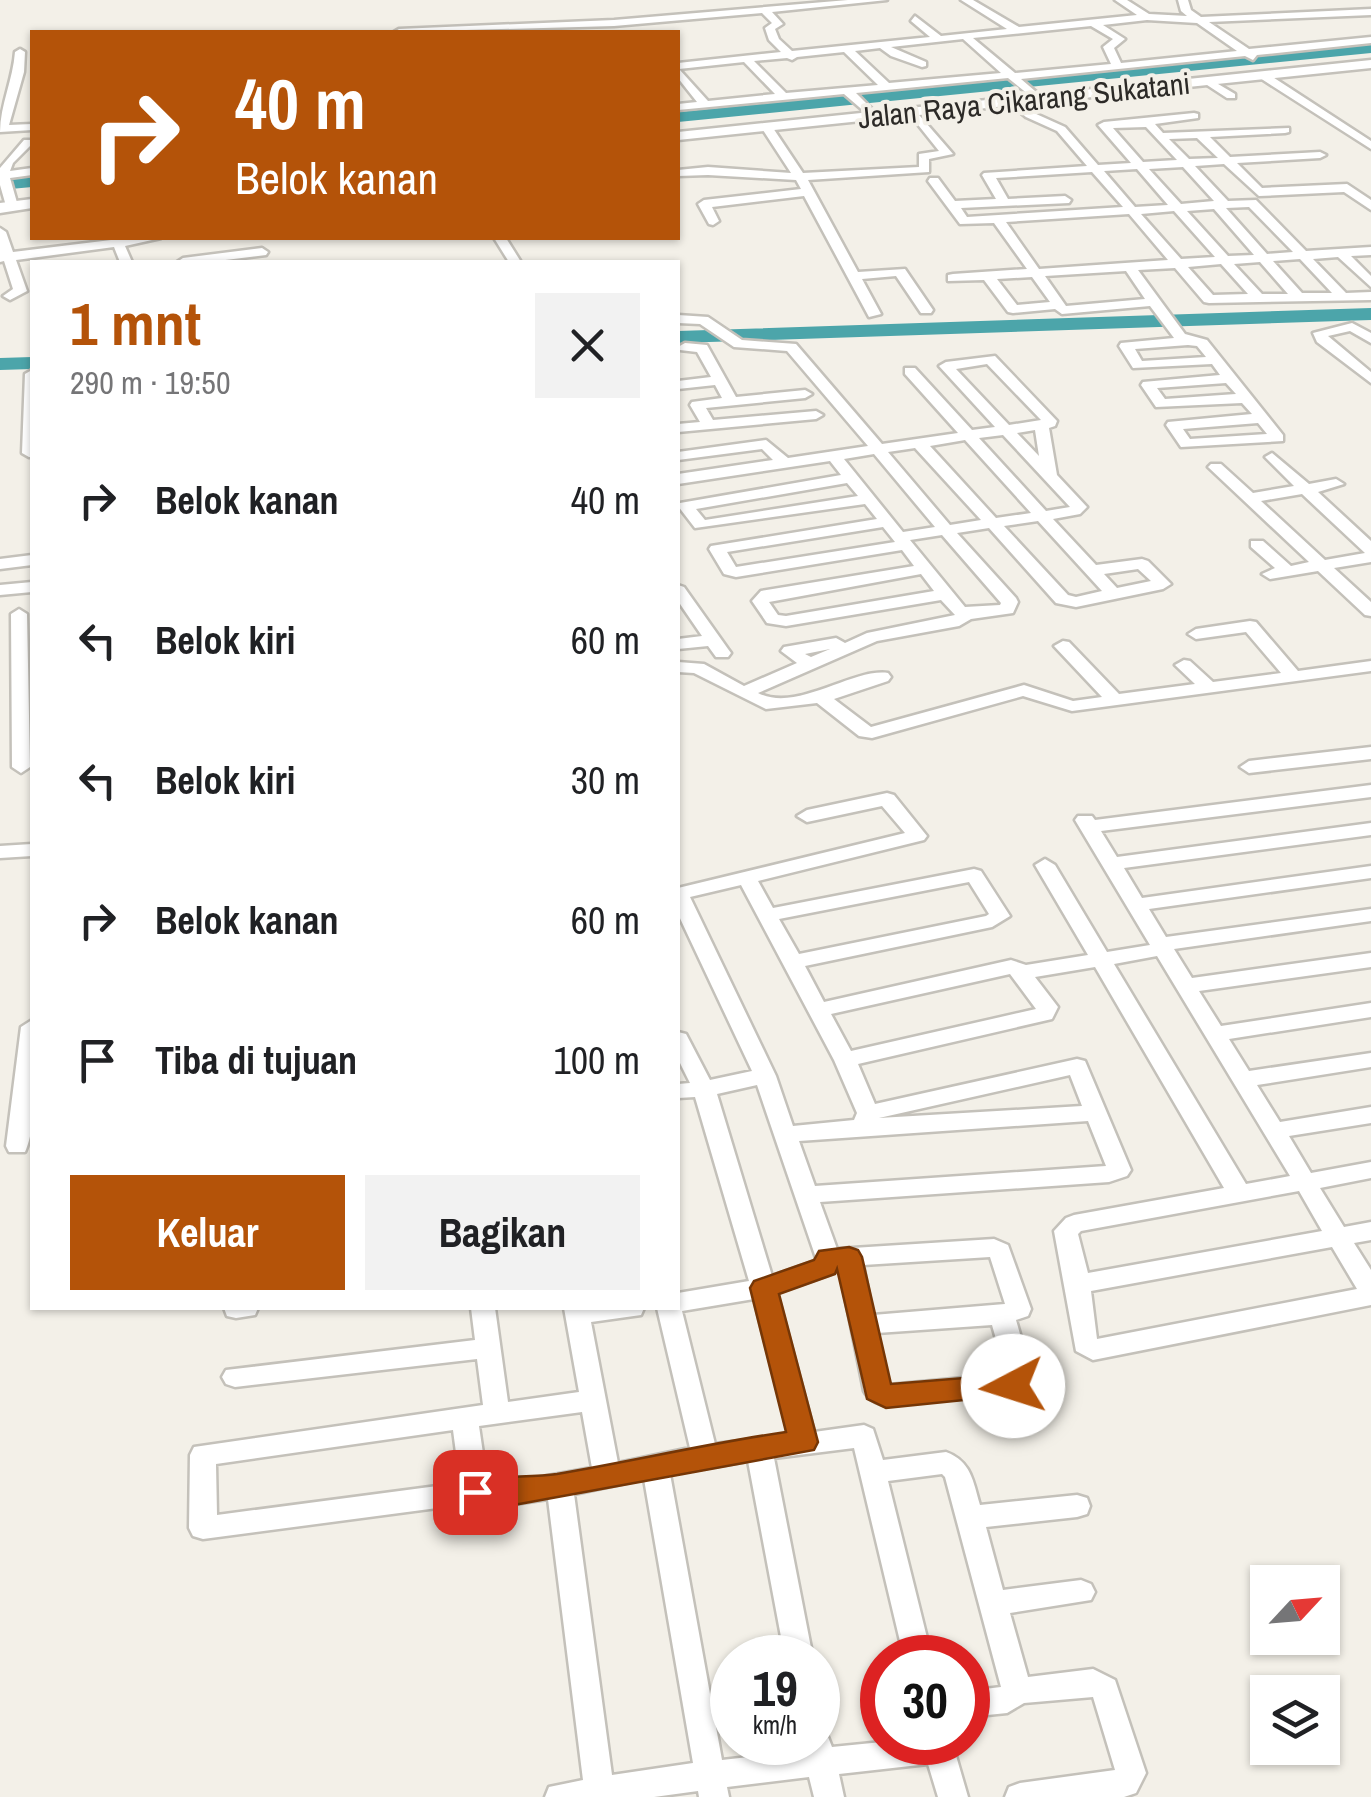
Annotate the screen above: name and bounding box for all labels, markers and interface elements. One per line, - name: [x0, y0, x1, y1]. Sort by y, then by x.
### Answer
- text: 40 m: [235, 57, 366, 151]
- street label: Jalan Raya Cikarang Sukatani: [856, 63, 1192, 137]
- icon: right: [70, 70, 200, 200]
- text: Belok kanan: [235, 147, 438, 208]
- text: 1 mnt: [70, 283, 201, 364]
- button: close: [535, 293, 640, 398]
- text: 290 m · 19:50: [70, 361, 230, 404]
- icon: right: [70, 473, 125, 528]
- text: Belok kanan: [155, 475, 339, 526]
- text: 40 m: [571, 475, 640, 526]
- icon: left: [70, 613, 125, 668]
- text: Belok kiri: [155, 615, 295, 666]
- text: 60 m: [571, 615, 640, 666]
- icon: left: [70, 753, 125, 808]
- text: Belok kiri: [155, 755, 295, 806]
- text: 30 m: [571, 755, 640, 806]
- icon: right: [70, 893, 125, 948]
- text: Belok kanan: [155, 895, 339, 946]
- text: 60 m: [571, 895, 640, 946]
- icon: arrive: [70, 1033, 125, 1088]
- text: Tiba di tujuan: [155, 1035, 357, 1086]
- text: 100 m: [553, 1035, 640, 1086]
- button: Keluar: [70, 1175, 345, 1290]
- button: Bagikan: [365, 1175, 640, 1290]
- position arrow: [961, 1334, 1065, 1438]
- pin: [433, 1450, 518, 1535]
- icon: arrive: [448, 1465, 503, 1520]
- north arrow: [1250, 1565, 1340, 1655]
- map controls: [1250, 1565, 1340, 1765]
- speed limit sign: 30: [860, 1635, 990, 1765]
- text: 19: [752, 1654, 798, 1722]
- button: layers: [1250, 1675, 1340, 1765]
- text: km/h: [753, 1708, 797, 1742]

